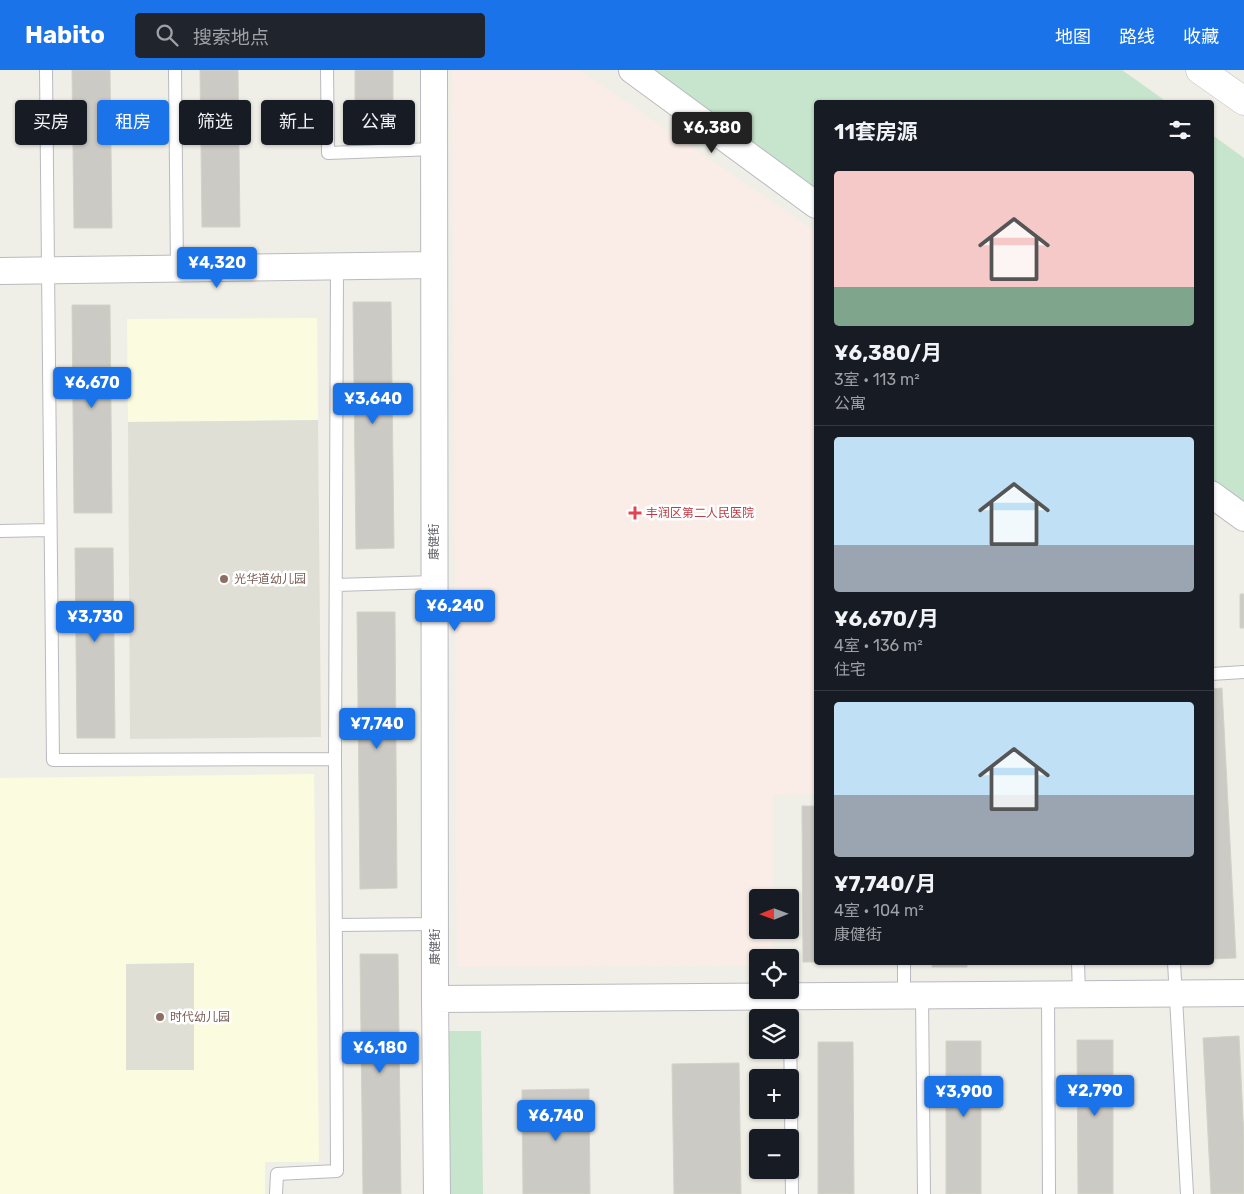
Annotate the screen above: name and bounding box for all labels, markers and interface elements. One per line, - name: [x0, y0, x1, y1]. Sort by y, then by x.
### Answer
- search box: [135, 13, 485, 58]
- text: Habito: [25, 21, 105, 49]
- icon: search: [153, 21, 181, 49]
- text: 搜索地点: [193, 26, 269, 49]
- text: 地图: [1055, 26, 1091, 48]
- text: 路线: [1119, 26, 1155, 48]
- text: 收藏: [1183, 26, 1219, 48]
- chip: 买房: [15, 100, 87, 145]
- chip: 租房: [97, 100, 169, 145]
- chip: 筛选: [179, 100, 251, 145]
- chip: 新上: [261, 100, 333, 145]
- chip: 公寓: [343, 100, 415, 145]
- pin: ¥6,380: [671, 112, 753, 154]
- icon: filters: [1166, 116, 1194, 144]
- text: ¥6,380: [683, 118, 741, 137]
- text: 11套房源: [834, 119, 918, 144]
- icon: home: [969, 204, 1059, 294]
- pin: ¥4,320: [176, 246, 258, 289]
- text: ¥4,320: [188, 253, 246, 272]
- text: ¥6,380/月: [834, 340, 942, 365]
- pin: ¥6,670: [51, 366, 133, 409]
- text: 3室 · 113 m²: [834, 370, 920, 389]
- text: ¥6,670: [64, 373, 120, 392]
- pin: ¥3,640: [332, 382, 414, 425]
- text: ¥3,640: [344, 389, 402, 408]
- text: 公寓: [834, 394, 866, 413]
- icon: home: [969, 469, 1059, 559]
- marker: 丰润区第二人民医院: [628, 506, 642, 520]
- place label: 丰润区第二人民医院: [646, 506, 754, 520]
- street label: 康健街: [427, 524, 441, 560]
- place label: 光华道幼儿园: [234, 572, 306, 586]
- marker: 光华道幼儿园: [218, 573, 230, 585]
- pin: ¥6,240: [414, 590, 496, 632]
- text: ¥6,240: [426, 596, 484, 615]
- pin: ¥3,730: [54, 600, 136, 643]
- text: ¥6,670/月: [834, 606, 939, 631]
- text: ¥3,730: [67, 607, 123, 626]
- text: 4室 · 136 m²: [834, 636, 923, 655]
- text: 住宅: [834, 660, 866, 679]
- pin: ¥7,740: [336, 708, 418, 750]
- text: ¥7,740: [350, 714, 404, 733]
- icon: home: [969, 734, 1059, 824]
- text: ¥7,740/月: [834, 871, 936, 896]
- north arrow: [749, 889, 799, 939]
- map controls: [749, 889, 799, 1179]
- text: 4室 · 104 m²: [834, 901, 924, 920]
- text: 康健街: [834, 925, 882, 944]
- street label: 康健街: [428, 929, 442, 965]
- button: locate: [749, 949, 799, 999]
- button: layers: [749, 1009, 799, 1059]
- place label: 时代幼儿园: [170, 1010, 230, 1024]
- marker: 时代幼儿园: [154, 1011, 166, 1023]
- pin: ¥6,180: [339, 1032, 421, 1074]
- text: ¥6,180: [353, 1038, 407, 1057]
- button: +: [749, 1069, 799, 1119]
- pin: ¥2,790: [1054, 1074, 1136, 1117]
- pin: ¥3,900: [923, 1076, 1005, 1118]
- text: ¥2,790: [1067, 1081, 1123, 1100]
- text: ¥3,900: [935, 1082, 993, 1101]
- pin: ¥6,740: [515, 1100, 597, 1142]
- text: ¥6,740: [528, 1106, 584, 1125]
- button: −: [749, 1129, 799, 1179]

